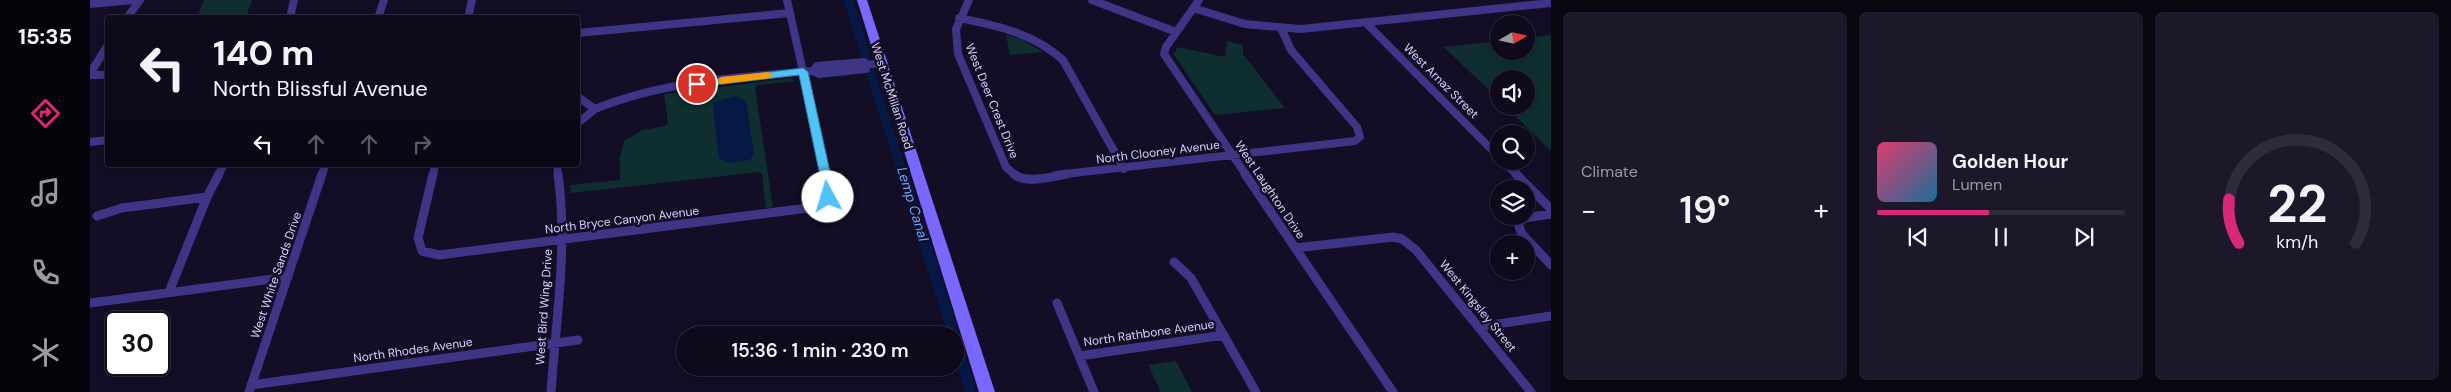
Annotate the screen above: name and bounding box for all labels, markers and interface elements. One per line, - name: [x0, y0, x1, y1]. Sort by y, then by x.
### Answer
- north arrow: [1490, 15, 1535, 60]
- map controls: [1490, 15, 1535, 280]
- text: 15:35: [18, 22, 72, 51]
- text: 140 m: [213, 30, 314, 76]
- icon: left: [130, 35, 195, 100]
- street label: West Arnaz Street: [1400, 40, 1482, 122]
- street label: West McMillan Road: [867, 41, 917, 151]
- street label: West Deer Crest Drive: [962, 41, 1022, 161]
- pin: [676, 63, 718, 105]
- icon: arrive: [683, 70, 711, 98]
- button: sound: [1490, 70, 1535, 115]
- text: North Blissful Avenue: [213, 74, 428, 103]
- icon: directions: [28, 96, 63, 131]
- button: search: [1490, 125, 1535, 170]
- icon: left: [249, 130, 277, 158]
- icon: ahead: [302, 130, 330, 158]
- icon: ahead: [355, 130, 383, 158]
- icon: right: [408, 130, 436, 158]
- street label: North Clooney Avenue: [1095, 136, 1221, 168]
- street label: West Laughton Drive: [1231, 138, 1309, 242]
- text: Golden Hour: [1952, 149, 2068, 174]
- text: Climate: [1581, 161, 1638, 182]
- water label: Lemp Canal: [893, 165, 933, 244]
- position arrow: [801, 170, 853, 222]
- text: 22: [2267, 170, 2327, 238]
- text: Lumen: [1952, 174, 2002, 195]
- icon: music: [28, 175, 63, 210]
- button: layers: [1490, 180, 1535, 225]
- text: 19°: [1680, 185, 1730, 235]
- text: −: [1581, 192, 1596, 229]
- text: +: [1814, 192, 1829, 229]
- street label: North Bryce Canyon Avenue: [544, 203, 700, 237]
- street label: West White Sands Drive: [247, 209, 305, 340]
- icon: previous: [1904, 223, 1932, 251]
- icon: pause: [1987, 223, 2015, 251]
- icon: next: [2070, 223, 2098, 251]
- text: km/h: [2276, 230, 2318, 254]
- button: +: [1490, 235, 1535, 280]
- street label: West Bird Wing Drive: [532, 248, 556, 366]
- icon: phone: [28, 255, 63, 290]
- street label: West Kingsley Street: [1436, 257, 1520, 356]
- speed limit sign: 30: [105, 311, 170, 376]
- street label: North Rathbone Avenue: [1083, 316, 1216, 350]
- street label: North Rhodes Avenue: [352, 334, 474, 366]
- icon: climate: [28, 335, 63, 370]
- text: 15:36 · 1 min · 230 m: [732, 338, 909, 363]

